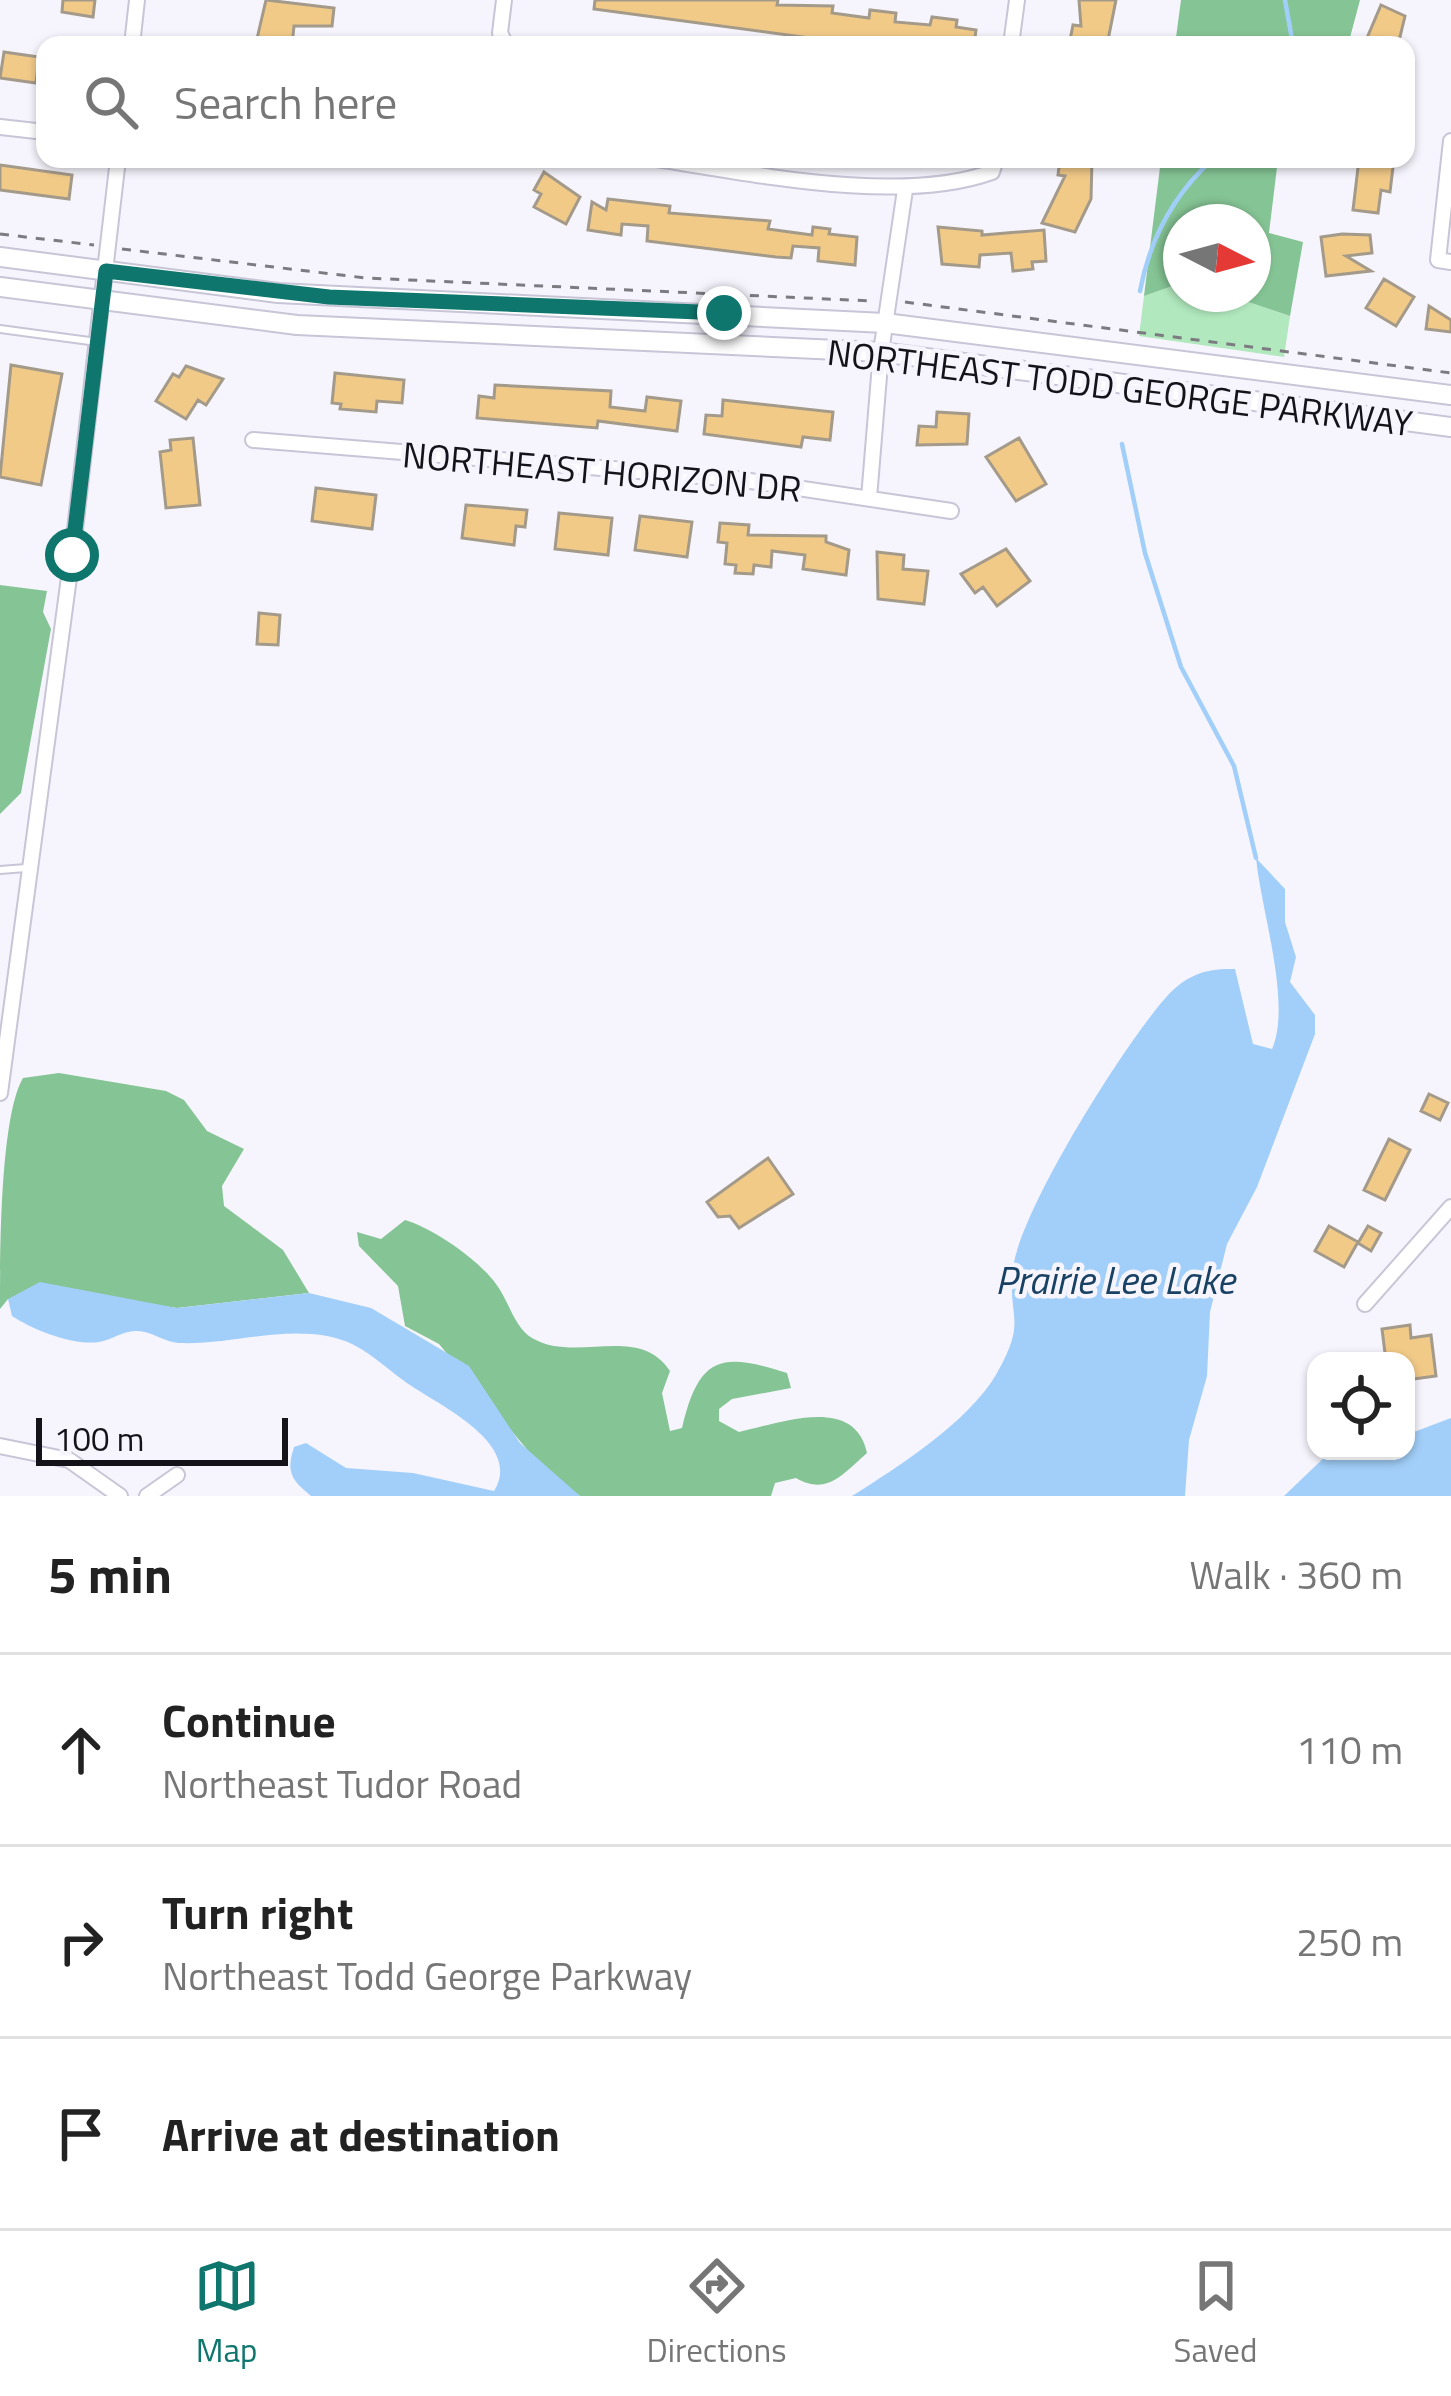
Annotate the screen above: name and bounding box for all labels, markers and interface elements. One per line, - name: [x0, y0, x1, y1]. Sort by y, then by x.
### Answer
- search box: [36, 36, 1415, 168]
- text: Search here: [174, 68, 397, 136]
- icon: search: [78, 69, 144, 135]
- north arrow: [1163, 204, 1271, 312]
- route end: [697, 286, 751, 340]
- street label: NORTHEAST TODD GEORGE PARKWAY: [824, 324, 1416, 450]
- street label: NORTHEAST HORIZON DR: [400, 426, 804, 516]
- route start: [45, 528, 99, 582]
- water label: Prairie Lee Lake: [995, 1250, 1237, 1309]
- map controls: [1307, 1352, 1415, 1460]
- button: locate: [1307, 1352, 1415, 1460]
- scale bar: [36, 1412, 288, 1465]
- text: 100 m: [54, 1414, 144, 1464]
- text: 5 min: [48, 1535, 172, 1613]
- text: Walk · 360 m: [1189, 1545, 1403, 1604]
- text: Continue: [162, 1686, 336, 1754]
- icon: ahead: [48, 1717, 114, 1783]
- text: 110 m: [1296, 1720, 1403, 1779]
- text: Northeast Tudor Road: [162, 1754, 522, 1813]
- text: Turn right: [162, 1878, 353, 1946]
- icon: right: [48, 1909, 114, 1975]
- text: 250 m: [1296, 1912, 1403, 1971]
- text: Northeast Todd George Parkway: [162, 1946, 692, 2005]
- text: Arrive at destination: [162, 2100, 560, 2168]
- icon: arrive: [48, 2101, 114, 2167]
- tab: Map: [194, 2253, 260, 2375]
- tab: Directions: [647, 2253, 787, 2375]
- tab: Saved: [1174, 2253, 1257, 2375]

